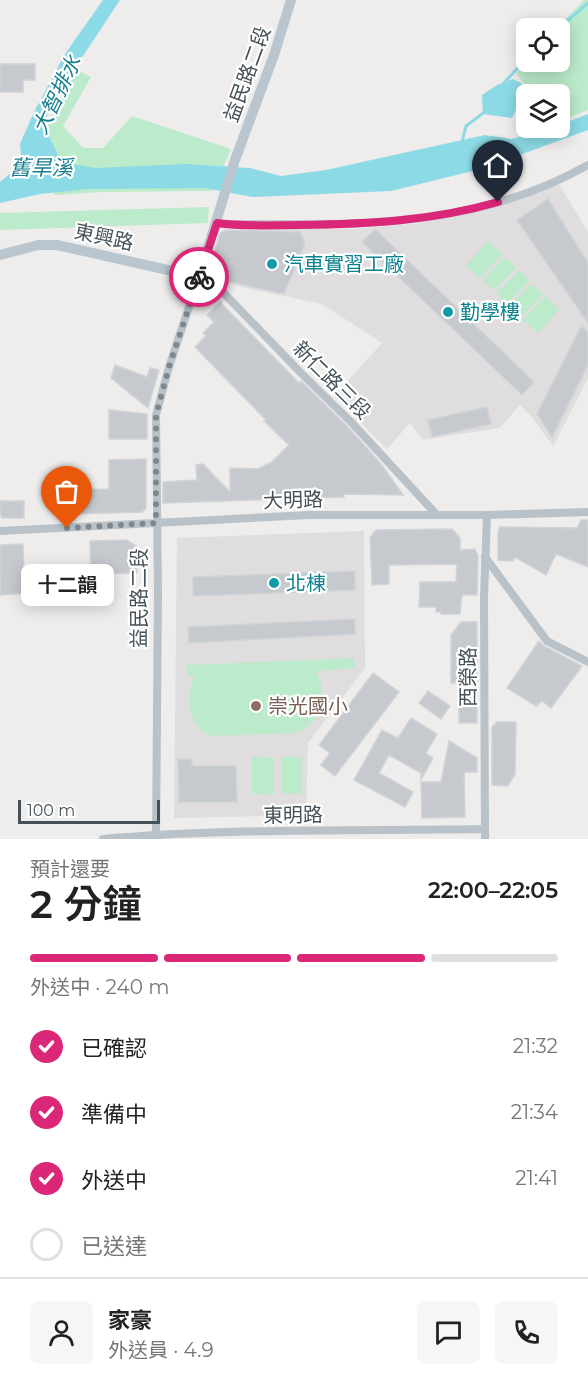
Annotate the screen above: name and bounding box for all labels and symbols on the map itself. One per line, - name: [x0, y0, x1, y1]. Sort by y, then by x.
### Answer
- street label: 益民路二段: [219, 23, 275, 125]
- water label: 大智排水: [27, 51, 87, 138]
- pin: [472, 140, 523, 202]
- water label: 舊旱溪: [10, 155, 75, 180]
- street label: 東興路: [72, 219, 136, 255]
- courier: [169, 247, 229, 307]
- place label: 汽車實習工廠: [284, 252, 404, 276]
- marker: 汽車實習工廠: [265, 257, 279, 271]
- place label: 勤學樓: [460, 300, 520, 324]
- marker: 勤學樓: [441, 305, 455, 319]
- street label: 新仁路三段: [288, 336, 376, 424]
- pin: [41, 466, 92, 528]
- street label: 大明路: [263, 487, 323, 513]
- street label: 益民路二段: [127, 548, 151, 648]
- callout: 十二韻: [20, 564, 113, 606]
- place label: 北棟: [286, 571, 326, 595]
- marker: 北棟: [267, 576, 281, 590]
- street label: 西榮路: [456, 647, 480, 707]
- place label: 崇光國小: [268, 694, 348, 718]
- marker: 崇光國小: [249, 699, 263, 713]
- scale bar: [18, 797, 160, 824]
- street label: 東明路: [263, 802, 323, 828]

